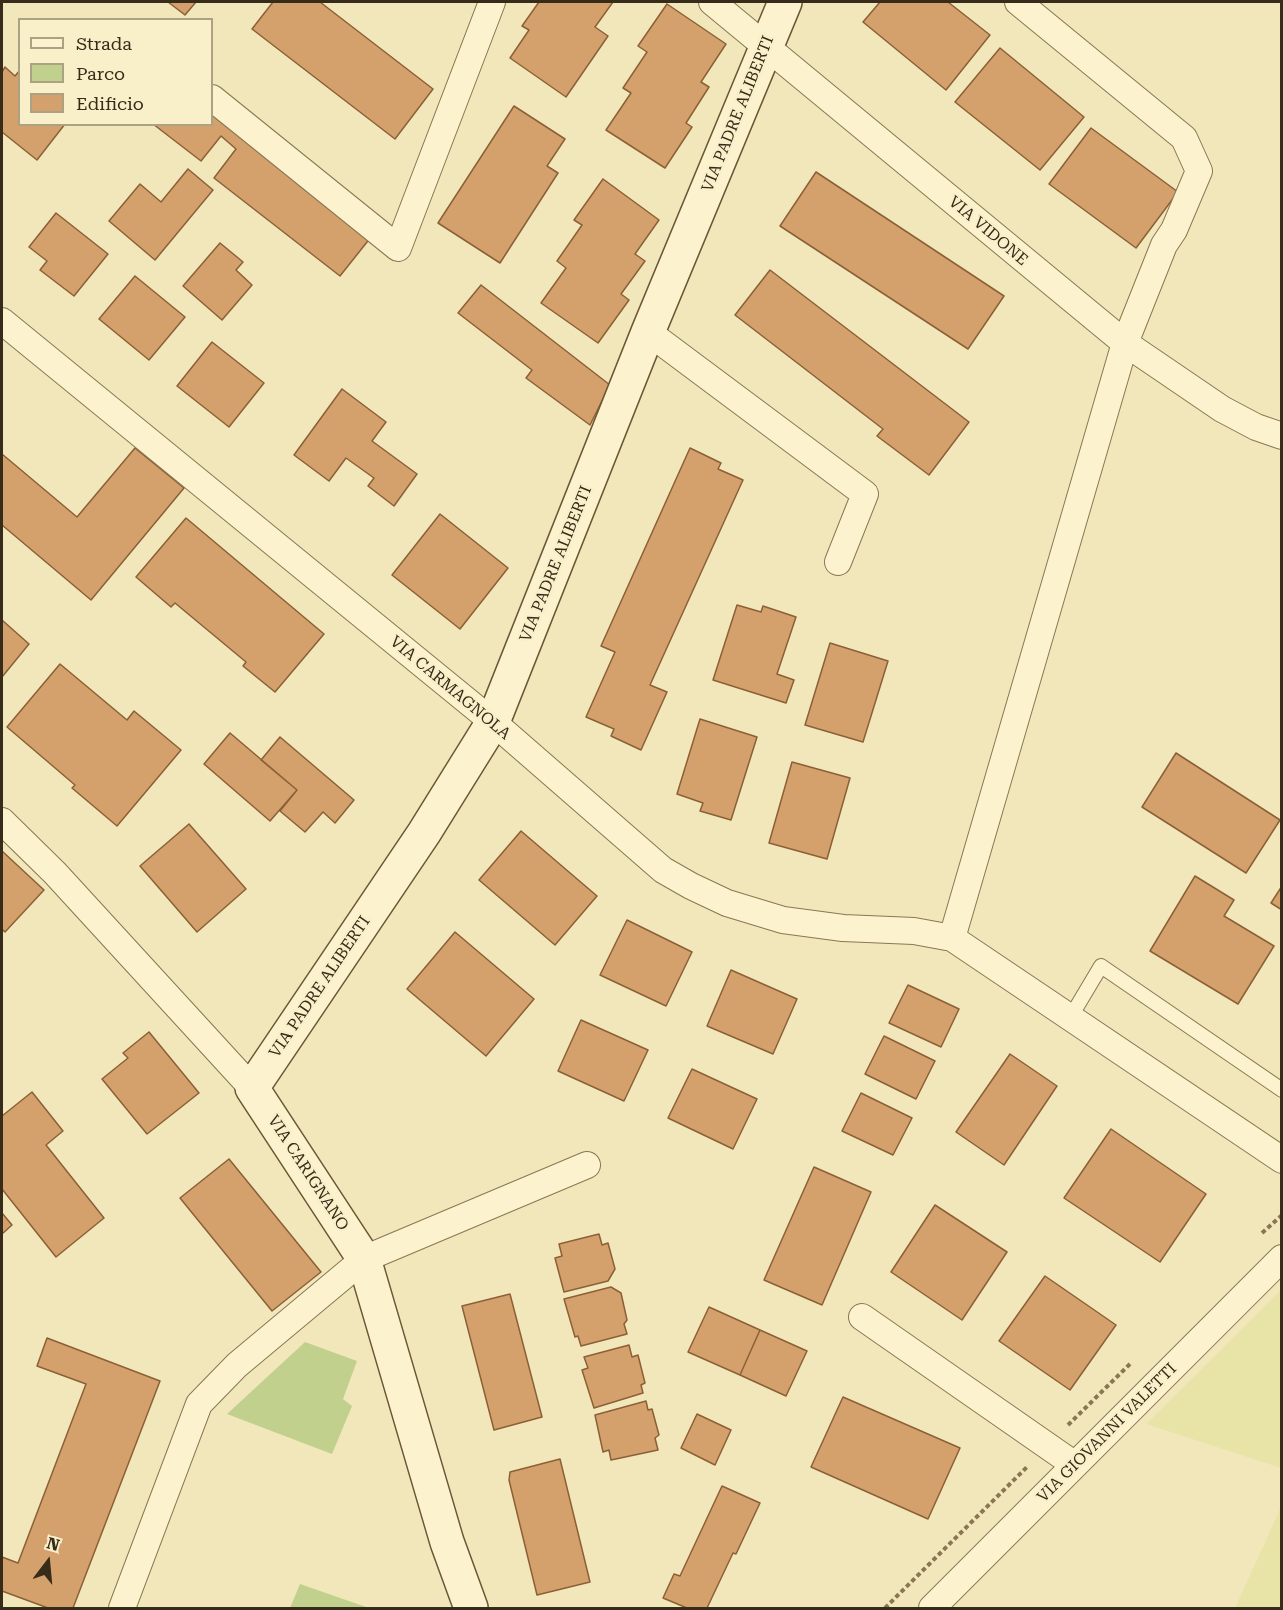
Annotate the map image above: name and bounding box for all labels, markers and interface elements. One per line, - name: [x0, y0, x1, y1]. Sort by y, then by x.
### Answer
- legend: [18, 18, 213, 126]
- text: Strada: [76, 33, 132, 54]
- street label: VIA PADRE ALIBERTI: [698, 33, 778, 195]
- text: Parco: [76, 63, 125, 84]
- text: Edificio: [76, 93, 144, 114]
- street label: VIA VIDONE: [944, 192, 1032, 270]
- street label: VIA PADRE ALIBERTI: [516, 483, 596, 645]
- street label: VIA CARMAGNOLA: [386, 632, 514, 744]
- street label: VIA PADRE ALIBERTI: [265, 913, 375, 1061]
- street label: VIA CARIGNANO: [263, 1112, 353, 1234]
- street label: VIA GIOVANNI VALETTI: [1033, 1359, 1181, 1507]
- north arrow: [18, 1532, 78, 1592]
- text: N: [45, 1533, 62, 1555]

